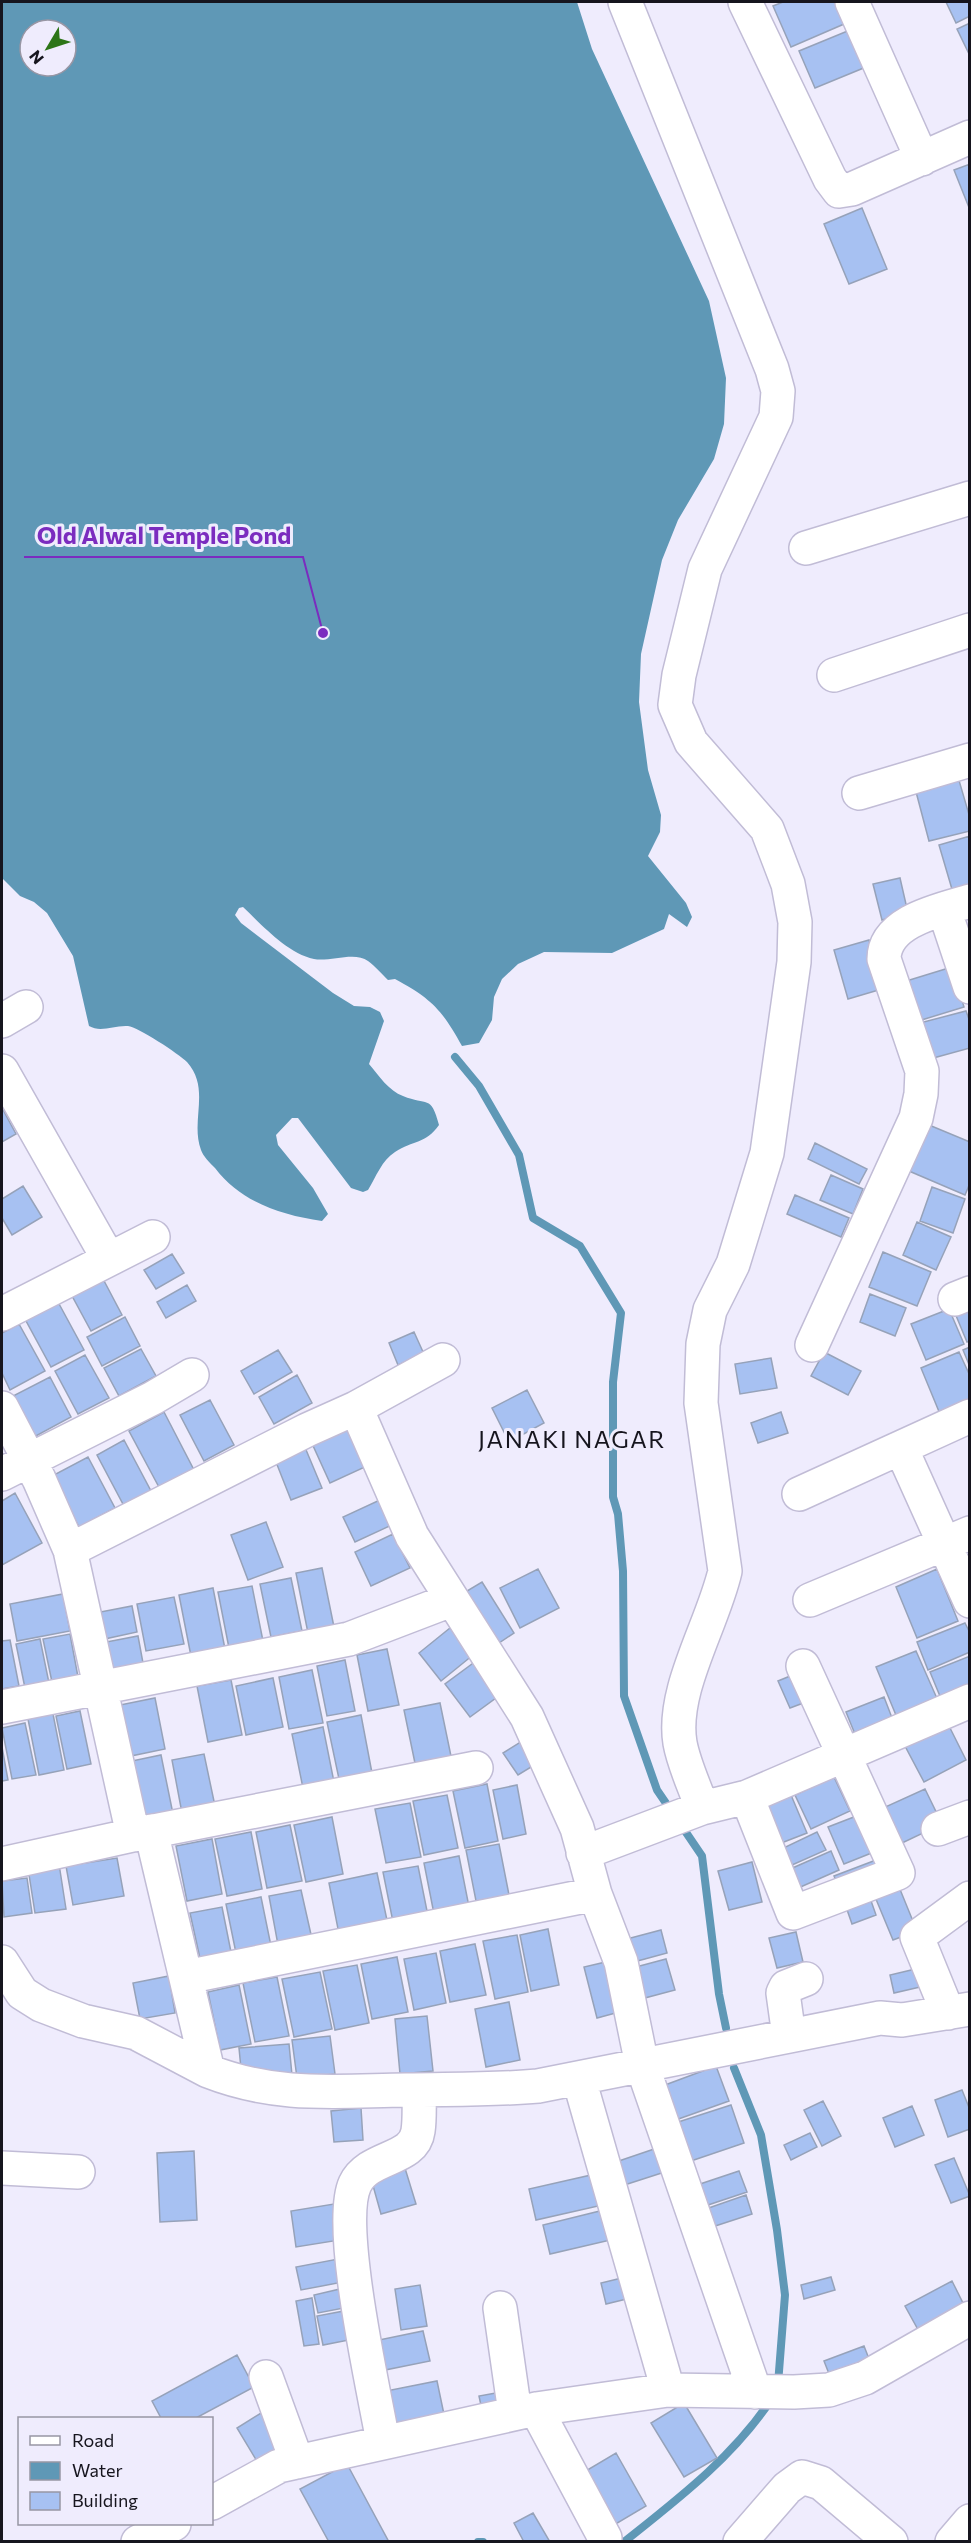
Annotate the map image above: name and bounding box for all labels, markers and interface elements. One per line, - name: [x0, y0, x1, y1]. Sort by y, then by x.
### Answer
- north arrow: [18, 18, 78, 78]
- text: N: [25, 47, 47, 68]
- callout: Old Alwal Temple Pond: [24, 515, 303, 557]
- text: Old Alwal Temple Pond: [37, 520, 291, 549]
- district label: JANAKI NAGAR: [478, 1424, 666, 1453]
- legend: [18, 2417, 213, 2525]
- text: Road: [72, 2429, 114, 2451]
- text: Water: [72, 2459, 123, 2481]
- text: Building: [72, 2489, 138, 2511]

